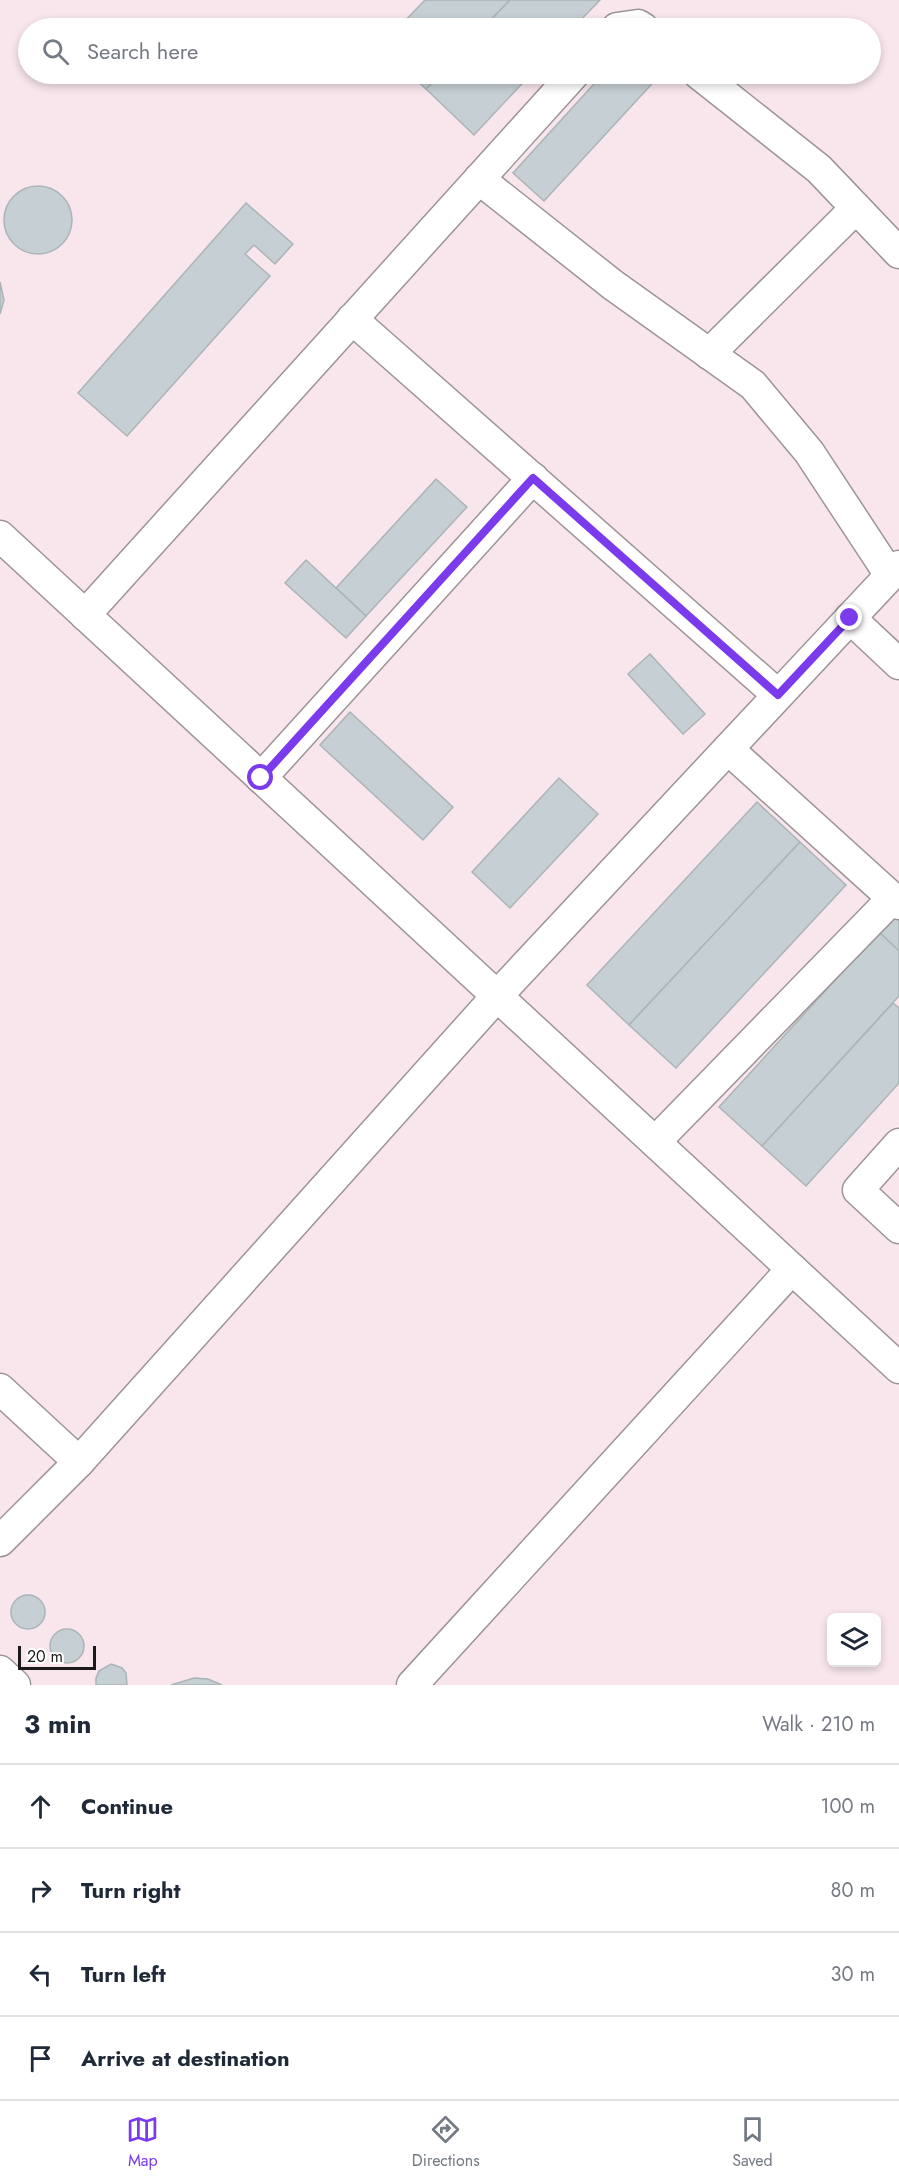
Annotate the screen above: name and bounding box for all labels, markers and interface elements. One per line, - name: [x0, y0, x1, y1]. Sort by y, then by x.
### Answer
- search box: [18, 18, 881, 84]
- icon: search: [39, 35, 72, 68]
- text: Search here: [87, 35, 198, 67]
- route end: [836, 604, 862, 630]
- route start: [247, 764, 273, 790]
- map controls: [827, 1613, 881, 1667]
- button: layers: [827, 1613, 881, 1667]
- scale bar: [18, 1643, 96, 1670]
- text: 20 m: [27, 1645, 63, 1668]
- text: 3 min: [24, 1705, 91, 1743]
- text: Walk · 210 m: [762, 1710, 875, 1739]
- icon: ahead: [24, 1790, 57, 1823]
- text: Continue: [81, 1790, 173, 1822]
- text: 100 m: [820, 1792, 875, 1821]
- icon: right: [24, 1874, 57, 1907]
- text: Turn right: [81, 1874, 181, 1906]
- text: 80 m: [830, 1876, 875, 1905]
- icon: left: [24, 1958, 57, 1991]
- text: Turn left: [81, 1958, 166, 1990]
- text: 30 m: [830, 1960, 875, 1989]
- icon: arrive: [24, 2042, 57, 2075]
- text: Arrive at destination: [81, 2042, 290, 2074]
- tab: Map: [126, 2113, 159, 2172]
- tab: Directions: [412, 2113, 480, 2172]
- tab: Saved: [732, 2113, 773, 2172]

